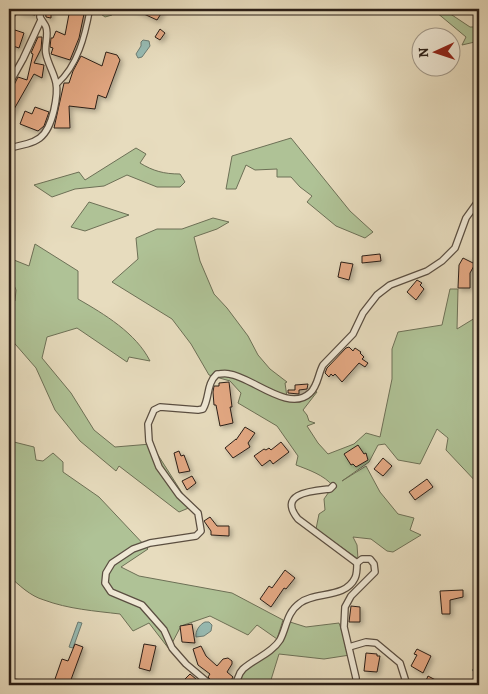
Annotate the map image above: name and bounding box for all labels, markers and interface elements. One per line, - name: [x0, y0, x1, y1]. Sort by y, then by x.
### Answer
- north arrow: [410, 28, 460, 78]
- text: N: [414, 47, 433, 58]

